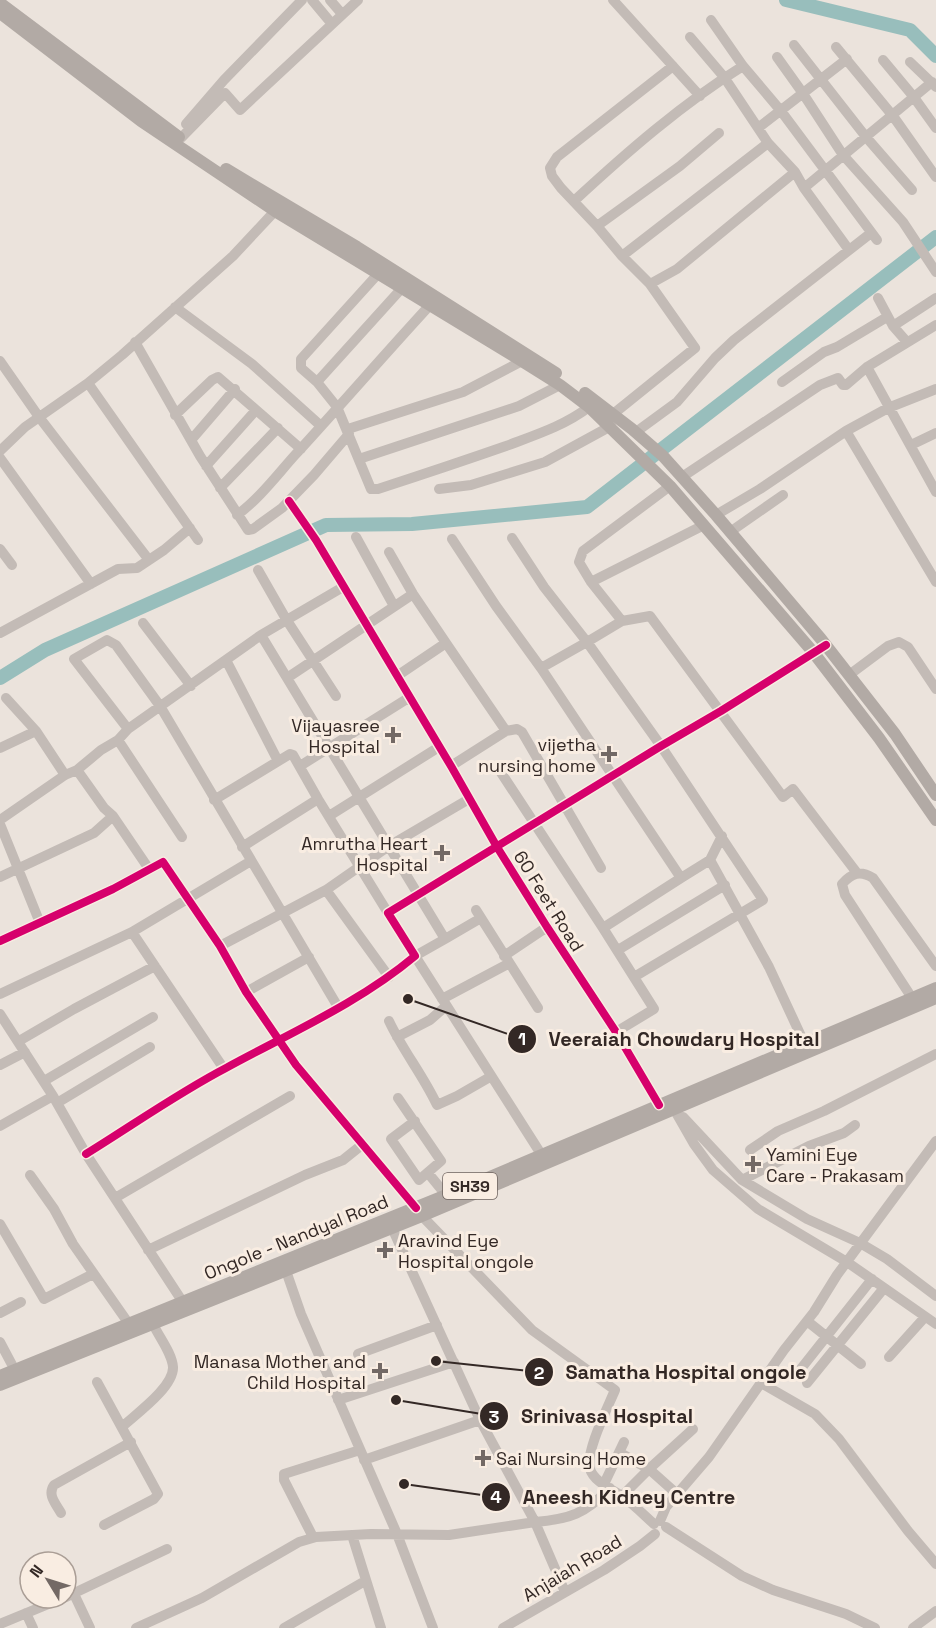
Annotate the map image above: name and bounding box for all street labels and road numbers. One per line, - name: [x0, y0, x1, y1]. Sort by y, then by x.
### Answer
- street label: 60 Feet Road: [509, 846, 589, 956]
- road number: SH39: [443, 1173, 497, 1199]
- street label: Ongole - Nandyal Road: [200, 1189, 392, 1285]
- street label: Anjaiah Road: [518, 1529, 626, 1607]

